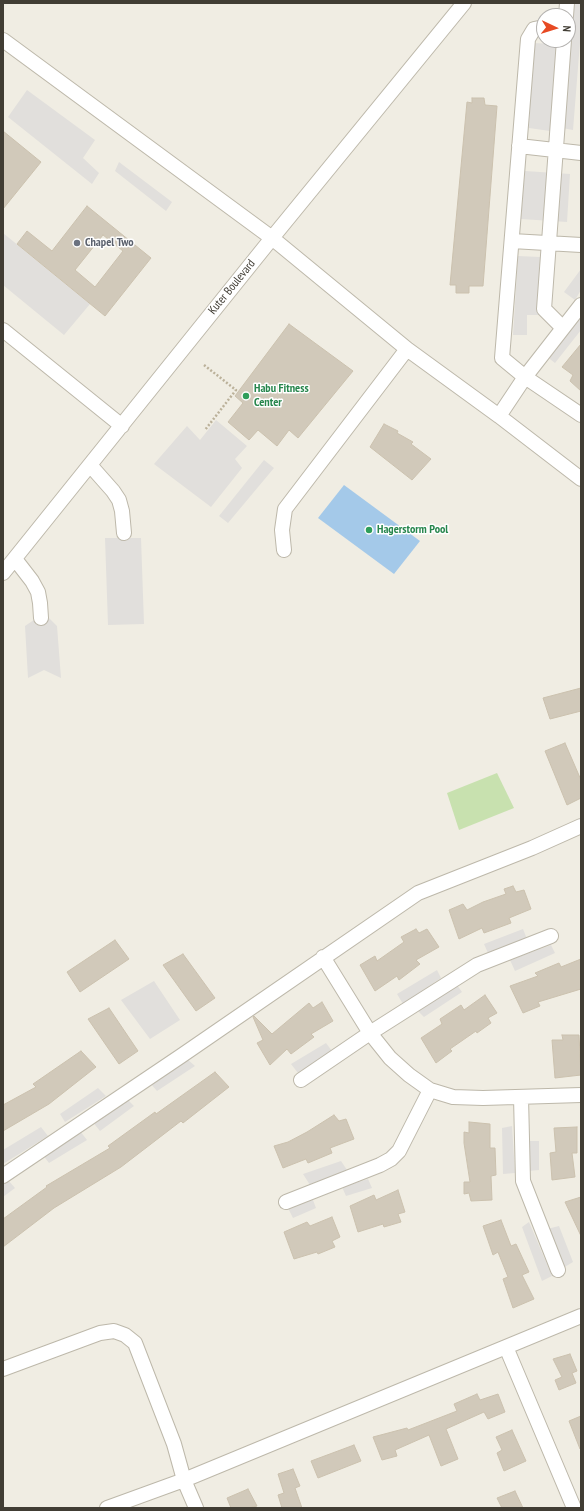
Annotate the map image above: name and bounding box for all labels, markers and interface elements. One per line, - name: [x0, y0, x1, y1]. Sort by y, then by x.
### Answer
- north arrow: [536, 8, 576, 48]
- text: N: [560, 25, 574, 32]
- place label: Chapel Two: [85, 236, 134, 250]
- marker: Chapel Two: [72, 238, 82, 248]
- street label: Kuter Boulevard: [206, 257, 258, 317]
- place label: Habu Fitness Center: [254, 382, 309, 410]
- marker: Habu Fitness Center: [241, 391, 251, 401]
- place label: Hagerstorm Pool: [377, 523, 448, 537]
- marker: Hagerstorm Pool: [364, 525, 374, 535]

